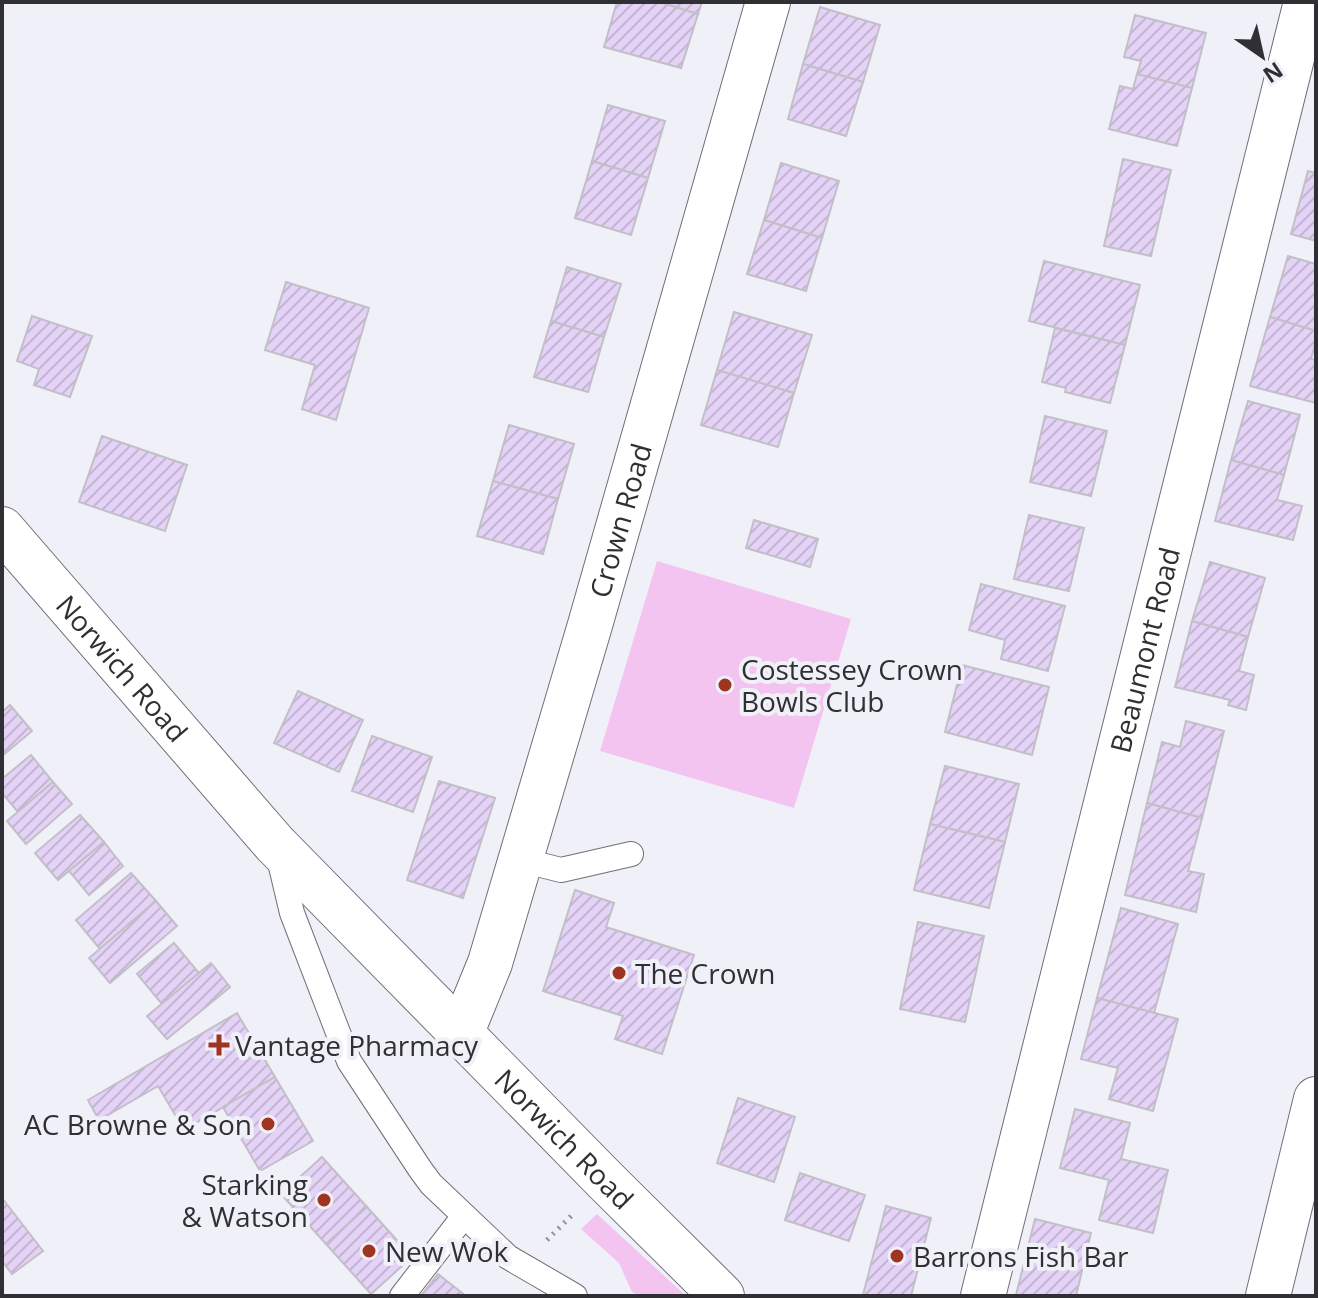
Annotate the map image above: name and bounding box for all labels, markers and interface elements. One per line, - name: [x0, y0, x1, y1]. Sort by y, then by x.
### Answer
- north arrow: [1222, 16, 1302, 96]
- text: N: [1258, 56, 1290, 91]
- street label: Crown Road: [580, 439, 660, 602]
- street label: Beaumont Road: [1100, 543, 1188, 757]
- street label: Norwich Road: [48, 587, 197, 750]
- place label: Costessey Crown Bowls Club: [741, 650, 963, 720]
- marker: Costessey Crown Bowls Club: [716, 676, 734, 694]
- place label: The Crown: [635, 954, 775, 992]
- marker: The Crown: [610, 964, 628, 982]
- place label: Vantage Pharmacy: [235, 1026, 479, 1064]
- marker: Vantage Pharmacy: [210, 1036, 228, 1054]
- street label: Norwich Road: [487, 1060, 642, 1217]
- place label: AC Browne & Son: [24, 1105, 252, 1143]
- marker: AC Browne & Son: [259, 1115, 277, 1133]
- place label: Starking & Watson: [182, 1165, 308, 1235]
- marker: Starking & Watson: [315, 1191, 333, 1209]
- place label: New Wok: [385, 1232, 508, 1270]
- place label: Barrons Fish Bar: [913, 1237, 1129, 1275]
- marker: New Wok: [360, 1242, 378, 1260]
- marker: Barrons Fish Bar: [888, 1247, 906, 1265]

